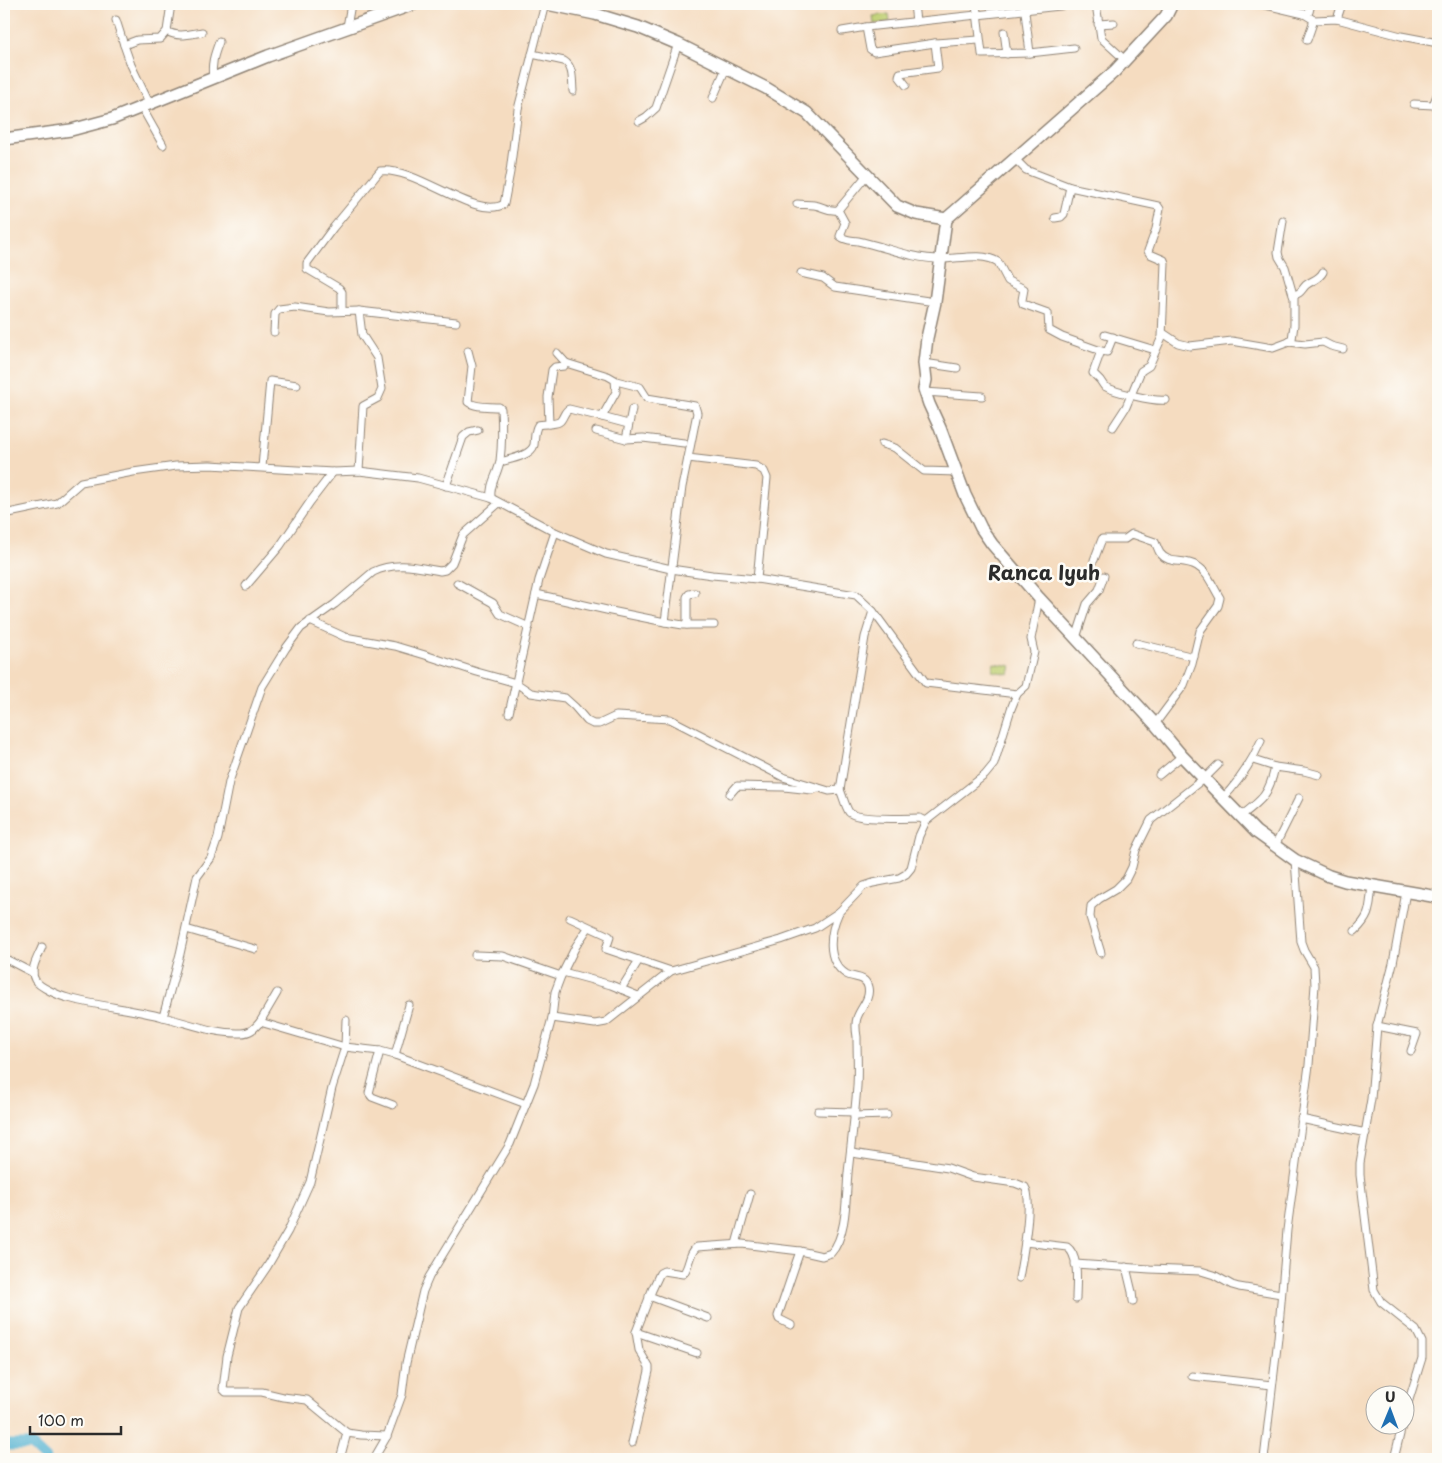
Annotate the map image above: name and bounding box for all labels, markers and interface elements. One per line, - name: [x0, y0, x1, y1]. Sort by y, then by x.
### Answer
- district label: Ranca Iyuh: [988, 557, 1100, 587]
- north arrow: [1364, 1386, 1414, 1436]
- text: U: [1385, 1386, 1396, 1407]
- scale bar: [30, 1403, 121, 1435]
- text: 100 m: [38, 1408, 84, 1431]

